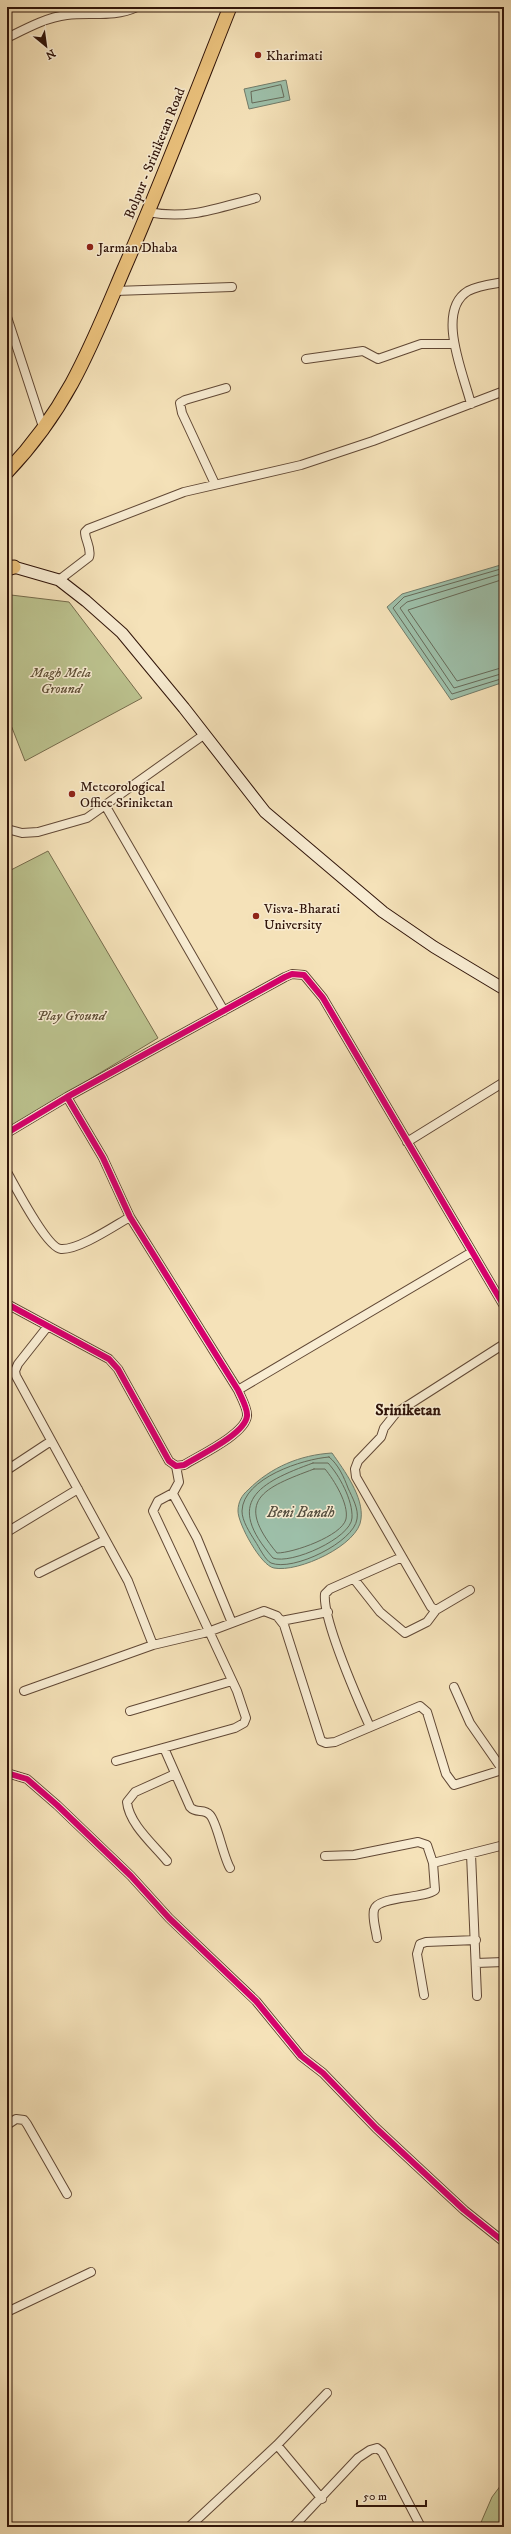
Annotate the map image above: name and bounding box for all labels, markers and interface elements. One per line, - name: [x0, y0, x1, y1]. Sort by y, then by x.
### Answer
- north arrow: [26, 26, 66, 66]
- text: N: [43, 46, 58, 62]
- place label: Kharimati: [266, 47, 323, 65]
- marker: Kharimati: [253, 50, 263, 60]
- street label: Bolpur - Sriniketan Road: [120, 85, 189, 222]
- place label: Jarman Dhaba: [96, 239, 177, 257]
- marker: Jarman Dhaba: [85, 242, 95, 252]
- park label: Magh Mela Ground: [30, 664, 91, 698]
- place label: Meteorological Office Sriniketan: [80, 778, 174, 812]
- marker: Meteorological Office Sriniketan: [67, 789, 77, 799]
- place label: Visva-Bharati University: [263, 900, 341, 934]
- marker: Visva-Bharati University: [251, 911, 261, 921]
- park label: Play Ground: [37, 1007, 108, 1025]
- district label: Sriniketan: [375, 1400, 441, 1420]
- water label: Beni Bandh: [266, 1503, 335, 1522]
- scale bar: [357, 2482, 426, 2508]
- text: 50 m: [363, 2489, 387, 2504]

